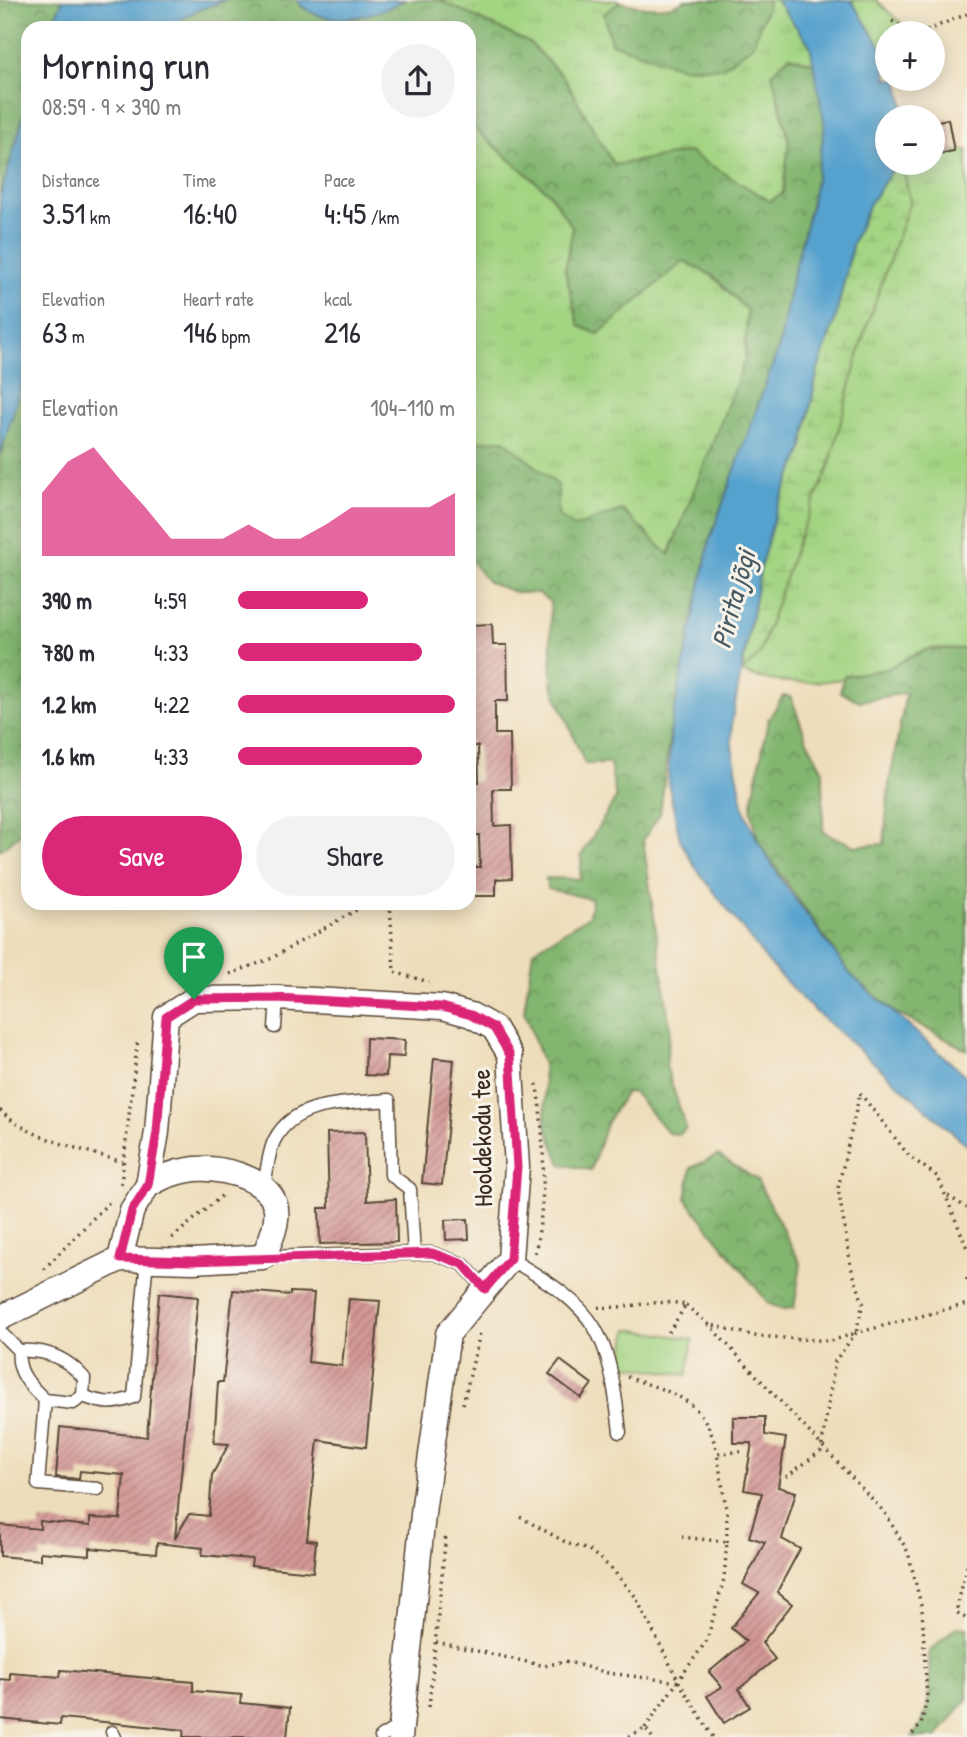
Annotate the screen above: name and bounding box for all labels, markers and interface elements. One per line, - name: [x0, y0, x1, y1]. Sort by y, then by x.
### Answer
- map controls: [875, 21, 945, 175]
- button: +: [875, 21, 945, 91]
- text: Morning run: [42, 39, 210, 91]
- button: share: [381, 44, 455, 118]
- text: 08:59 · 9 × 390 m: [42, 91, 181, 122]
- button: −: [875, 105, 945, 175]
- text: Distance: [42, 167, 100, 193]
- text: Time: [183, 167, 217, 193]
- text: Pace: [324, 167, 356, 193]
- text: 3.51: [42, 193, 85, 233]
- text: 16:40: [183, 193, 238, 233]
- text: 4:45: [324, 193, 366, 233]
- text: km: [85, 204, 111, 230]
- text: /km: [366, 204, 399, 230]
- text: Elevation: [42, 286, 105, 312]
- text: Heart rate: [183, 286, 254, 312]
- text: kcal: [324, 286, 352, 312]
- text: 63: [42, 312, 67, 352]
- text: 146: [183, 312, 217, 352]
- text: 216: [324, 312, 361, 352]
- text: m: [67, 323, 85, 349]
- text: bpm: [217, 323, 250, 349]
- text: Elevation: [42, 392, 118, 423]
- text: 104–110 m: [370, 392, 455, 423]
- water label: Pirita jõgi: [702, 543, 765, 652]
- text: 390 m: [42, 585, 92, 616]
- text: 4:59: [154, 585, 186, 616]
- text: 780 m: [42, 637, 95, 668]
- text: 4:33: [154, 637, 189, 668]
- text: 1.2 km: [42, 689, 97, 720]
- text: 4:22: [154, 689, 190, 720]
- text: 1.6 km: [42, 741, 95, 772]
- text: 4:33: [154, 741, 189, 772]
- button: Save: [42, 816, 242, 896]
- button: Share: [256, 816, 455, 896]
- pin: [164, 927, 224, 999]
- icon: arrive: [175, 938, 213, 976]
- street label: Hooldekodu tee: [463, 1069, 500, 1207]

